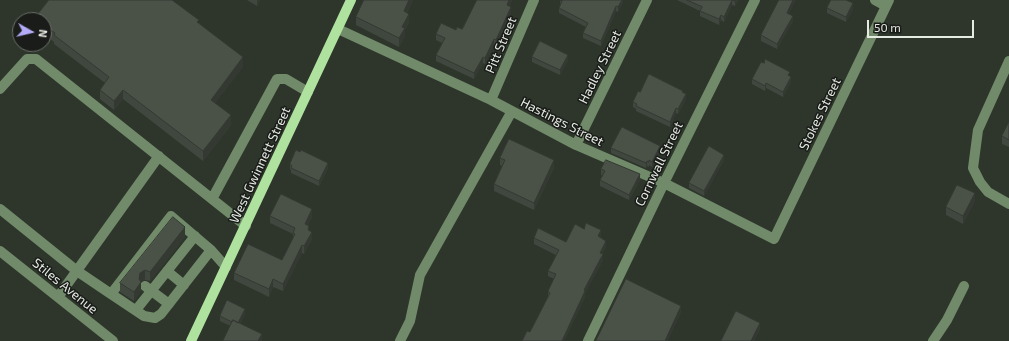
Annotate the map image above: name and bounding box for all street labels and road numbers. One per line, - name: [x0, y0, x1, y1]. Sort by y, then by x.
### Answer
- street label: Pitt Street: [482, 14, 520, 76]
- street label: Hadley Street: [575, 28, 625, 106]
- street label: Stokes Street: [796, 75, 844, 153]
- street label: Hastings Street: [518, 94, 606, 150]
- street label: West Gwinnett Street: [226, 104, 294, 226]
- street label: Cornwall Street: [632, 119, 686, 209]
- street label: Stiles Avenue: [29, 255, 101, 317]

